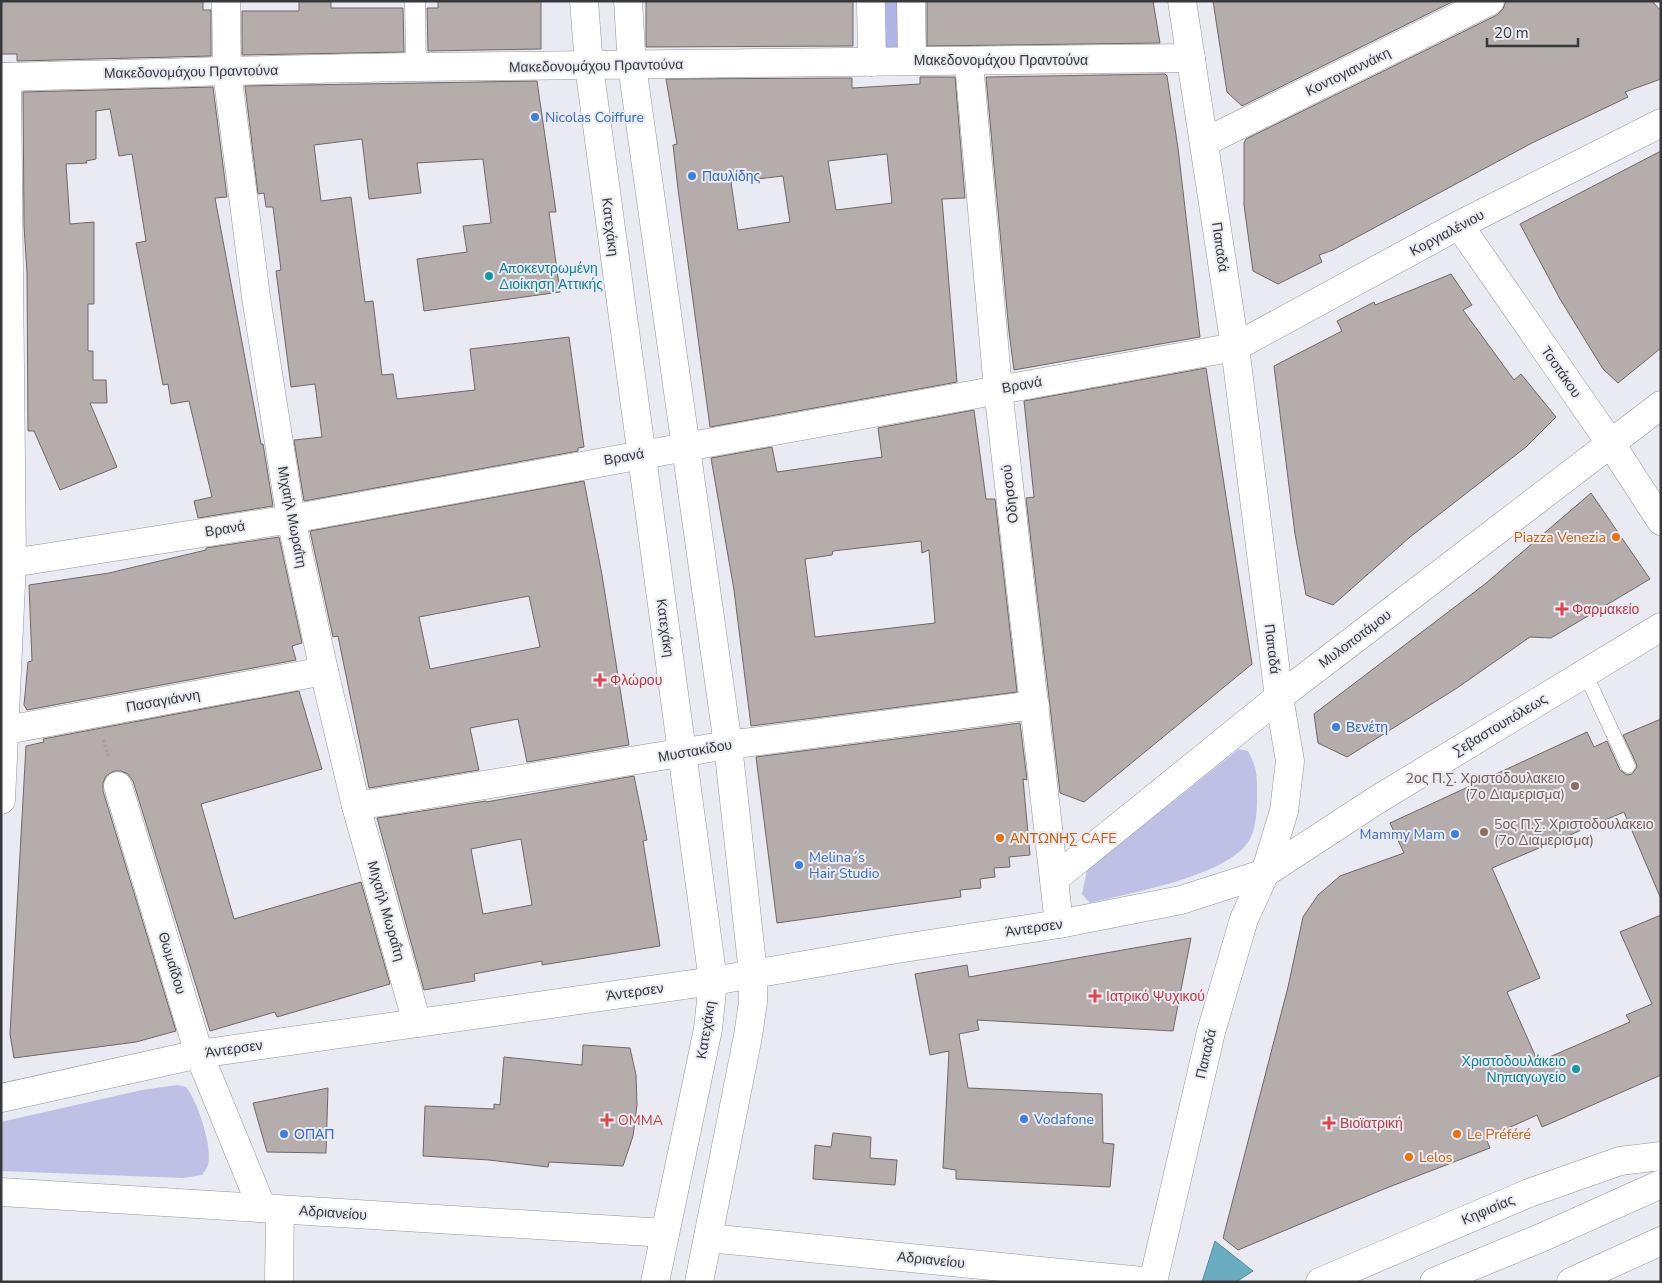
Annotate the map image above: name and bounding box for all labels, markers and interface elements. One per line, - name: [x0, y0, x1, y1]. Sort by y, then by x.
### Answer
- scale bar: [1487, 15, 1578, 47]
- text: 20 m: [1494, 23, 1529, 43]
- street label: Κοντογιαννάκη: [1302, 43, 1394, 101]
- street label: Μακεδονομάχου Πραντούνα: [914, 51, 1088, 70]
- street label: Μακεδονομάχου Πραντούνα: [509, 55, 683, 77]
- street label: Μακεδονομάχου Πραντούνα: [104, 61, 278, 83]
- place label: Nicolas Coiffure: [545, 108, 644, 127]
- marker: Nicolas Coiffure: [529, 111, 541, 123]
- place label: Παυλίδης: [702, 167, 761, 186]
- marker: Παυλίδης: [686, 170, 698, 182]
- street label: Κατεχάκη: [597, 197, 623, 257]
- street label: Κοργιαλένιου: [1406, 205, 1488, 261]
- street label: Παπαδά: [1207, 221, 1233, 273]
- place label: Αποκεντρωμένη Διοίκηση Αττικής: [499, 259, 603, 294]
- marker: Αποκεντρωμένη Διοίκηση Αττικής: [483, 270, 495, 282]
- street label: Τσοτάκου: [1536, 342, 1586, 402]
- street label: Βρανά: [1000, 372, 1044, 398]
- street label: Βρανά: [602, 444, 646, 470]
- street label: Οδησσού: [997, 463, 1023, 525]
- street label: Μιχαήλ Μωραΐτη: [273, 464, 311, 570]
- street label: Βρανά: [204, 516, 246, 542]
- place label: Piazza Venezia: [1514, 528, 1606, 547]
- marker: Piazza Venezia: [1610, 531, 1622, 543]
- street label: Κατεχάκη: [651, 598, 679, 658]
- place label: Φαρμακείο: [1572, 600, 1640, 619]
- marker: Φαρμακείο: [1556, 603, 1568, 615]
- street label: Μυλοποτάμου: [1315, 605, 1395, 673]
- street label: Παπαδά: [1259, 623, 1285, 675]
- place label: Φλώρου: [610, 671, 662, 690]
- marker: Φλώρου: [594, 674, 606, 686]
- street label: Πασαγιάννη: [124, 685, 202, 717]
- street label: Σεβαστουπόλεως: [1449, 689, 1551, 761]
- place label: Βενέτη: [1346, 718, 1388, 737]
- marker: Βενέτη: [1330, 721, 1342, 733]
- street label: Μυστακίδου: [657, 735, 733, 767]
- place label: 2ος Π.Σ. Χριστοδουλακειο (7ο Διαμερισμα): [1406, 769, 1565, 804]
- marker: 2ος Π.Σ. Χριστοδουλακειο (7ο Διαμερισμα): [1569, 780, 1581, 792]
- place label: 5ος Π.Σ. Χριστοδουλακειο (7ο Διαμερισμα): [1494, 815, 1654, 850]
- place label: Mammy Mam: [1360, 825, 1445, 844]
- marker: 5ος Π.Σ. Χριστοδουλακειο (7ο Διαμερισμα): [1478, 826, 1490, 838]
- marker: Mammy Mam: [1449, 828, 1461, 840]
- place label: ΑΝΤΩΝΗΣ CAFE: [1010, 829, 1116, 848]
- marker: ΑΝΤΩΝΗΣ CAFE: [994, 832, 1006, 844]
- place label: Melina´s Hair Studio: [809, 848, 880, 883]
- street label: Μιχαήλ Μωραΐτη: [363, 859, 409, 963]
- marker: Melina´s Hair Studio: [793, 859, 805, 871]
- street label: Άντερσεν: [1004, 915, 1064, 941]
- street label: Θωμαΐδου: [154, 930, 190, 996]
- street label: Άντερσεν: [605, 979, 665, 1005]
- place label: Ιατρικό Ψυχικού: [1106, 987, 1205, 1006]
- marker: Ιατρικό Ψυχικού: [1088, 989, 1102, 1003]
- street label: Κατεχάκη: [692, 999, 720, 1061]
- street label: Παπαδά: [1191, 1027, 1221, 1081]
- street label: Άντερσεν: [204, 1036, 264, 1062]
- place label: Χριστοδουλάκειο Νηπιαγωγείο: [1462, 1052, 1566, 1087]
- marker: Χριστοδουλάκειο Νηπιαγωγείο: [1570, 1063, 1582, 1075]
- place label: Vodafone: [1033, 1110, 1094, 1129]
- place label: OMMA: [618, 1111, 663, 1130]
- marker: OMMA: [600, 1113, 614, 1127]
- marker: Vodafone: [1018, 1113, 1030, 1125]
- place label: Βιοϊατρική: [1340, 1114, 1403, 1133]
- marker: Βιοϊατρική: [1322, 1116, 1336, 1130]
- place label: ΟΠΑΠ: [294, 1125, 334, 1144]
- place label: Le Préféré: [1467, 1125, 1531, 1144]
- marker: ΟΠΑΠ: [278, 1128, 290, 1140]
- marker: Le Préféré: [1451, 1128, 1463, 1140]
- place label: Lelos: [1419, 1148, 1453, 1167]
- marker: Lelos: [1403, 1151, 1415, 1163]
- street label: Κηφισίας: [1459, 1190, 1518, 1230]
- street label: Αδριανείου: [298, 1201, 368, 1225]
- street label: Αδριανείου: [896, 1247, 966, 1273]

